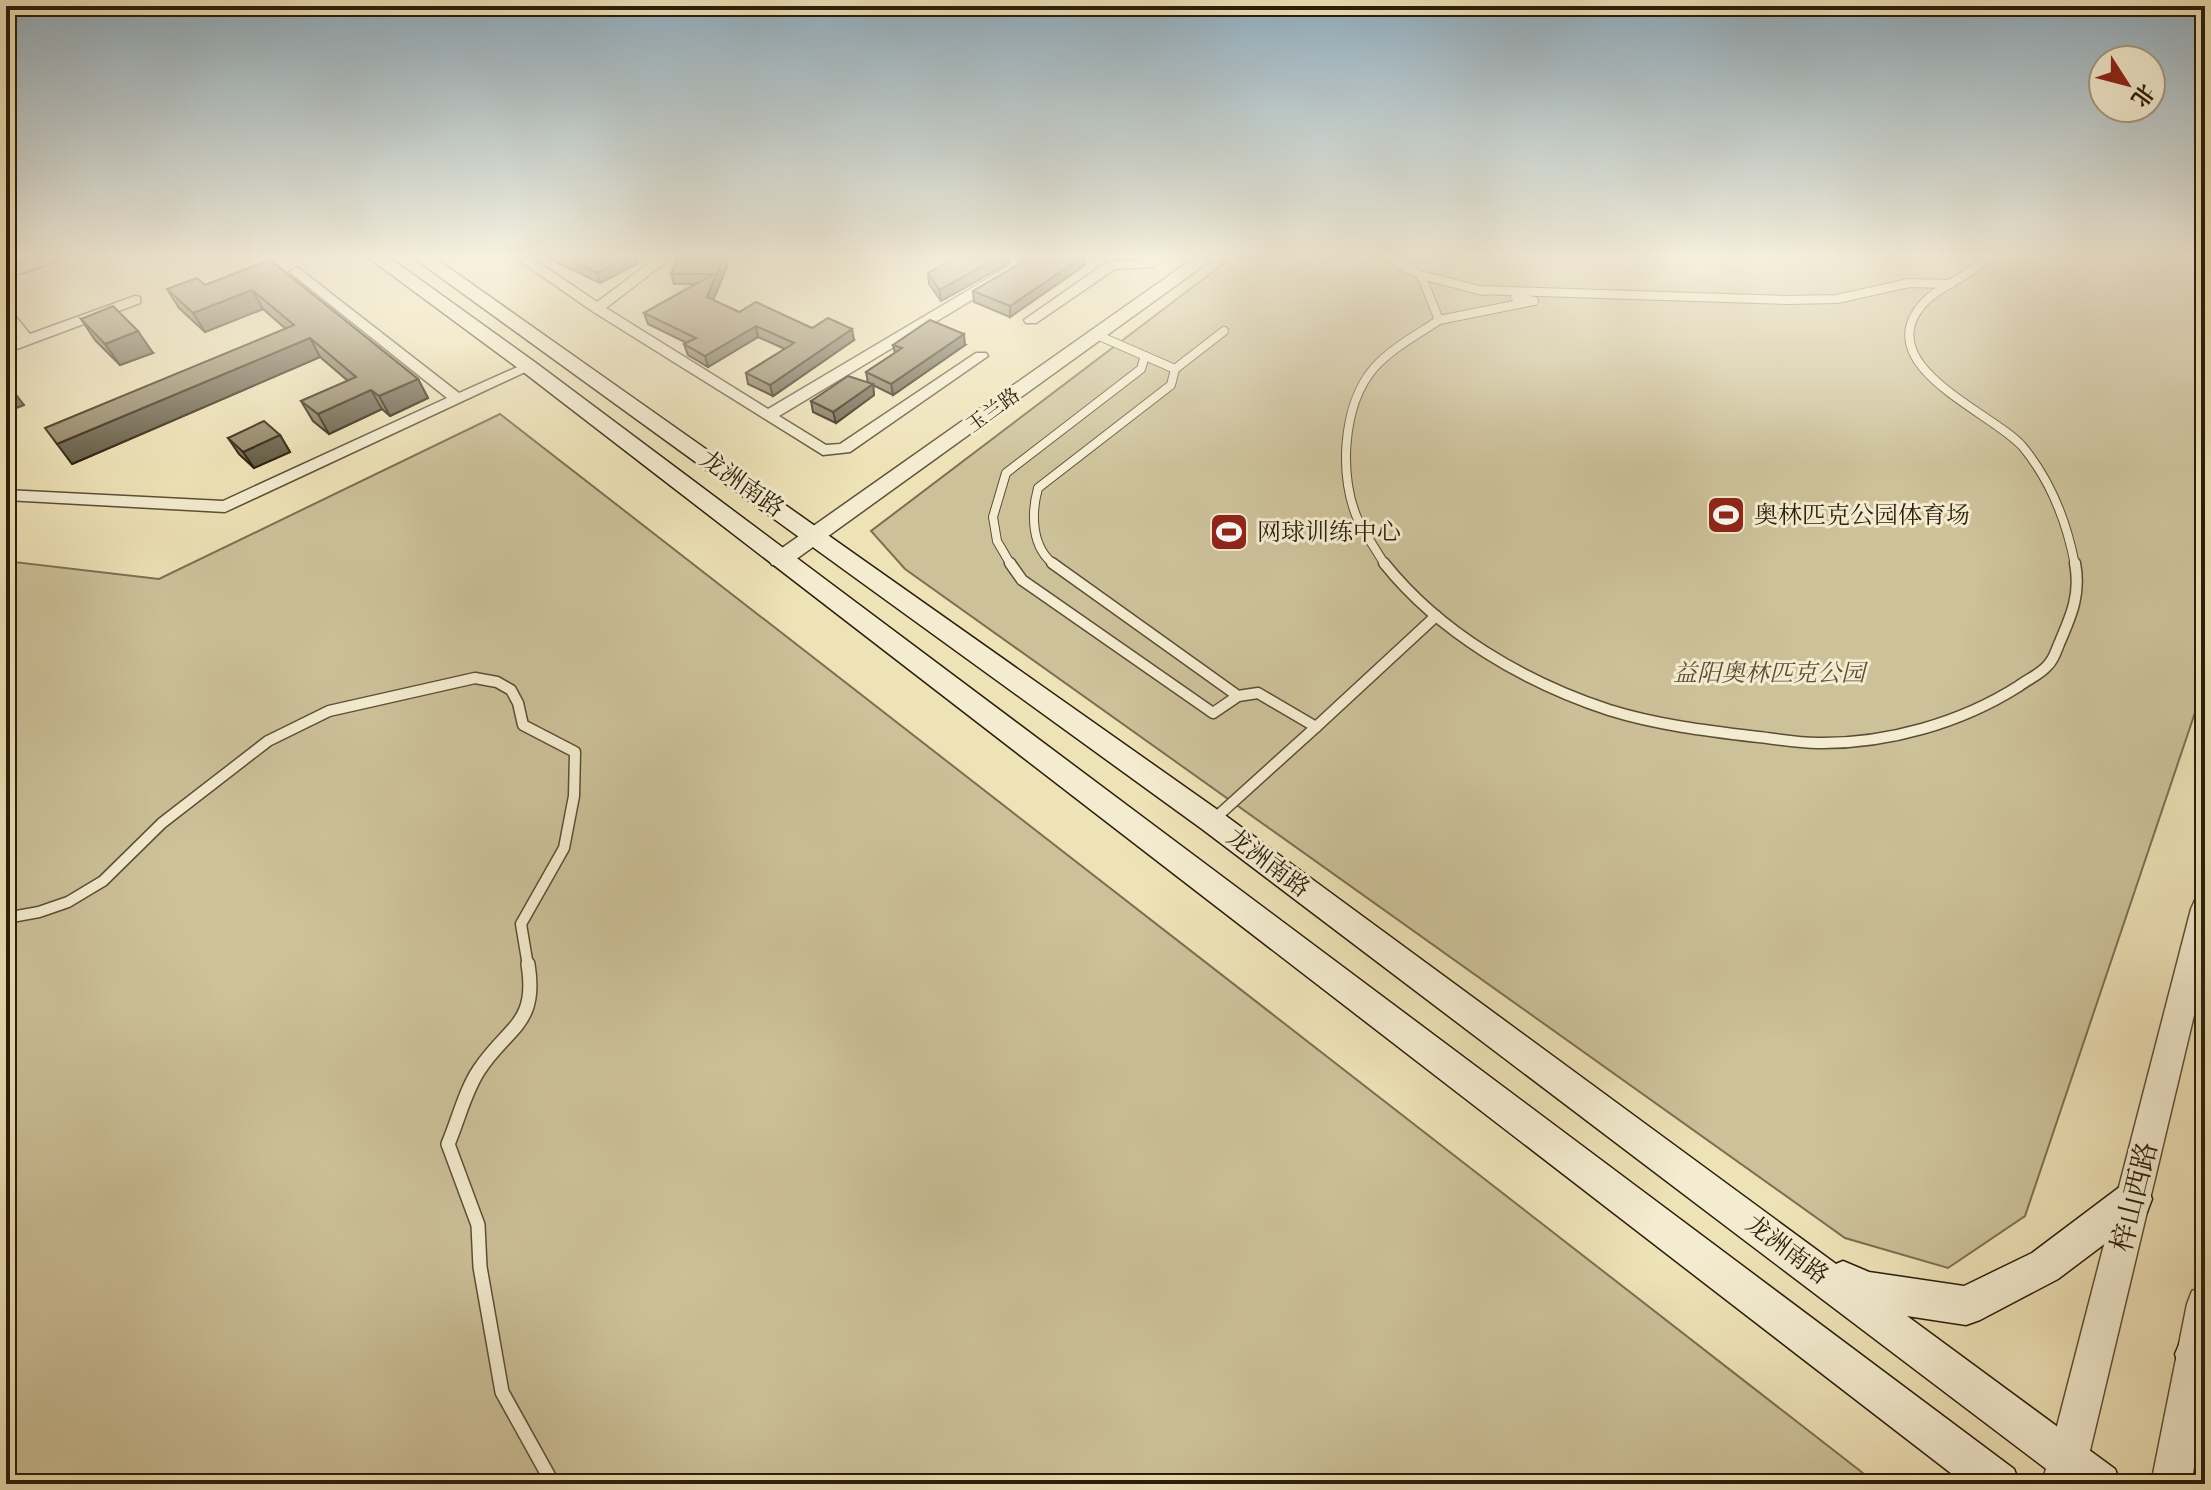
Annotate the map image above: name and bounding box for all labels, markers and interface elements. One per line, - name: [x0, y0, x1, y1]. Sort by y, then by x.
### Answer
- north arrow: [2087, 44, 2167, 124]
- text: 北: [2125, 78, 2160, 112]
- street label: 玉兰路: [961, 382, 1025, 438]
- street label: 龙洲南路: [694, 444, 790, 524]
- sports icon: 奥林匹克公园体育场: [1705, 494, 1747, 536]
- place label: 奥林匹克公园体育场: [1754, 500, 1970, 531]
- sports icon: 网球训练中心: [1208, 511, 1250, 553]
- place label: 网球训练中心: [1257, 517, 1401, 548]
- park label: 益阳奥林匹克公园: [1673, 658, 1869, 689]
- street label: 龙洲南路: [1220, 822, 1316, 904]
- street label: 梓山西路: [2104, 1138, 2166, 1256]
- street label: 龙洲南路: [1739, 1209, 1835, 1291]

